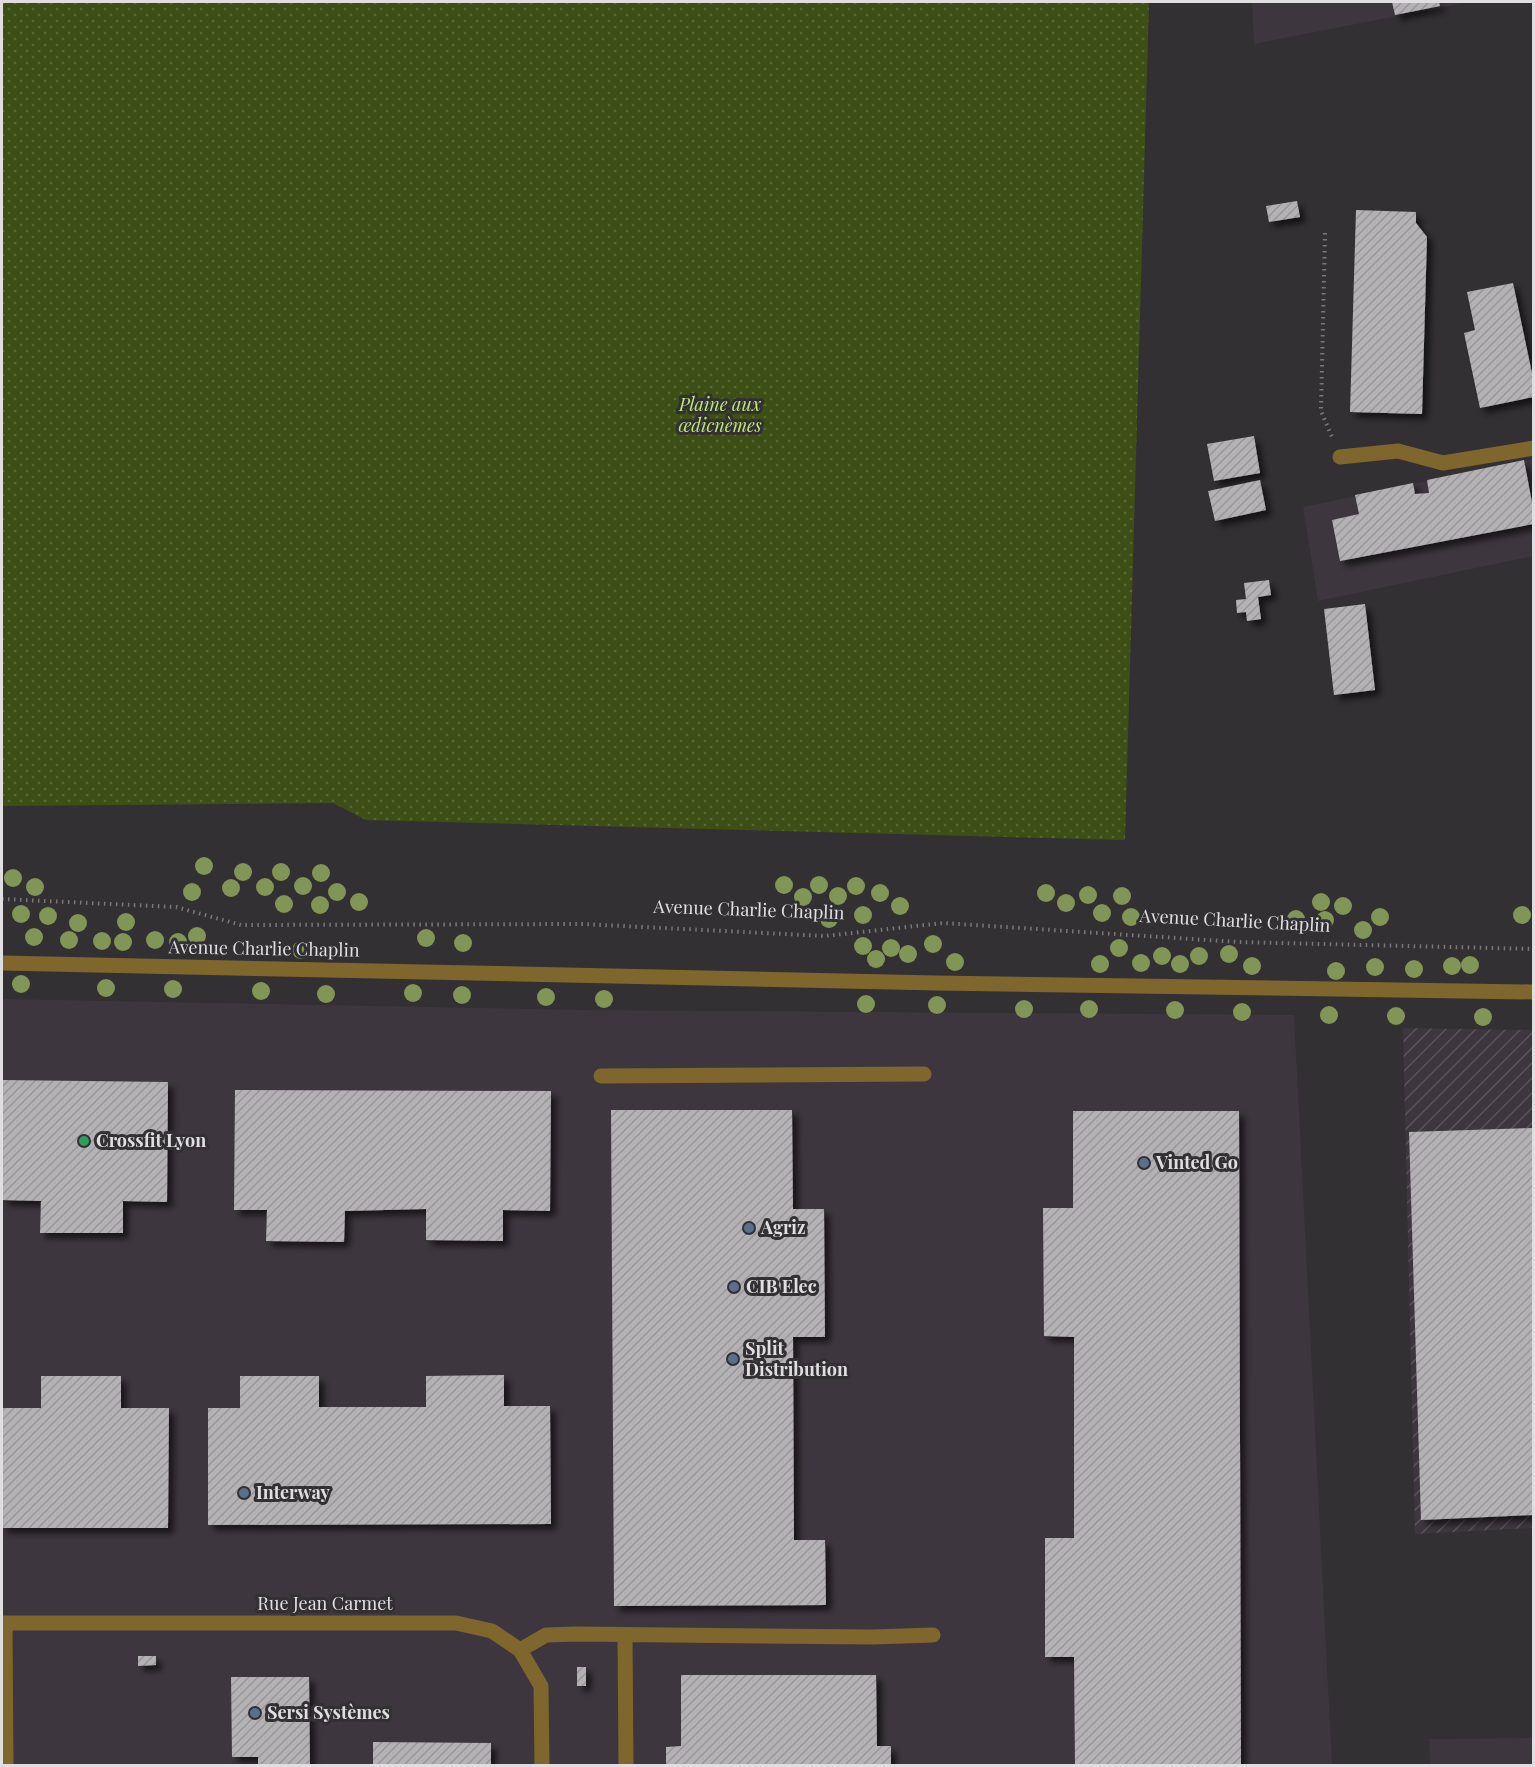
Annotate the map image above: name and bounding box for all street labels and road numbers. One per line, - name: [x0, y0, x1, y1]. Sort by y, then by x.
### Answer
- street label: Avenue Charlie Chaplin: [652, 894, 845, 924]
- street label: Avenue Charlie Chaplin: [1138, 903, 1331, 937]
- street label: Avenue Charlie Chaplin: [167, 934, 360, 962]
- street label: Rue Jean Carmet: [257, 1591, 393, 1615]

